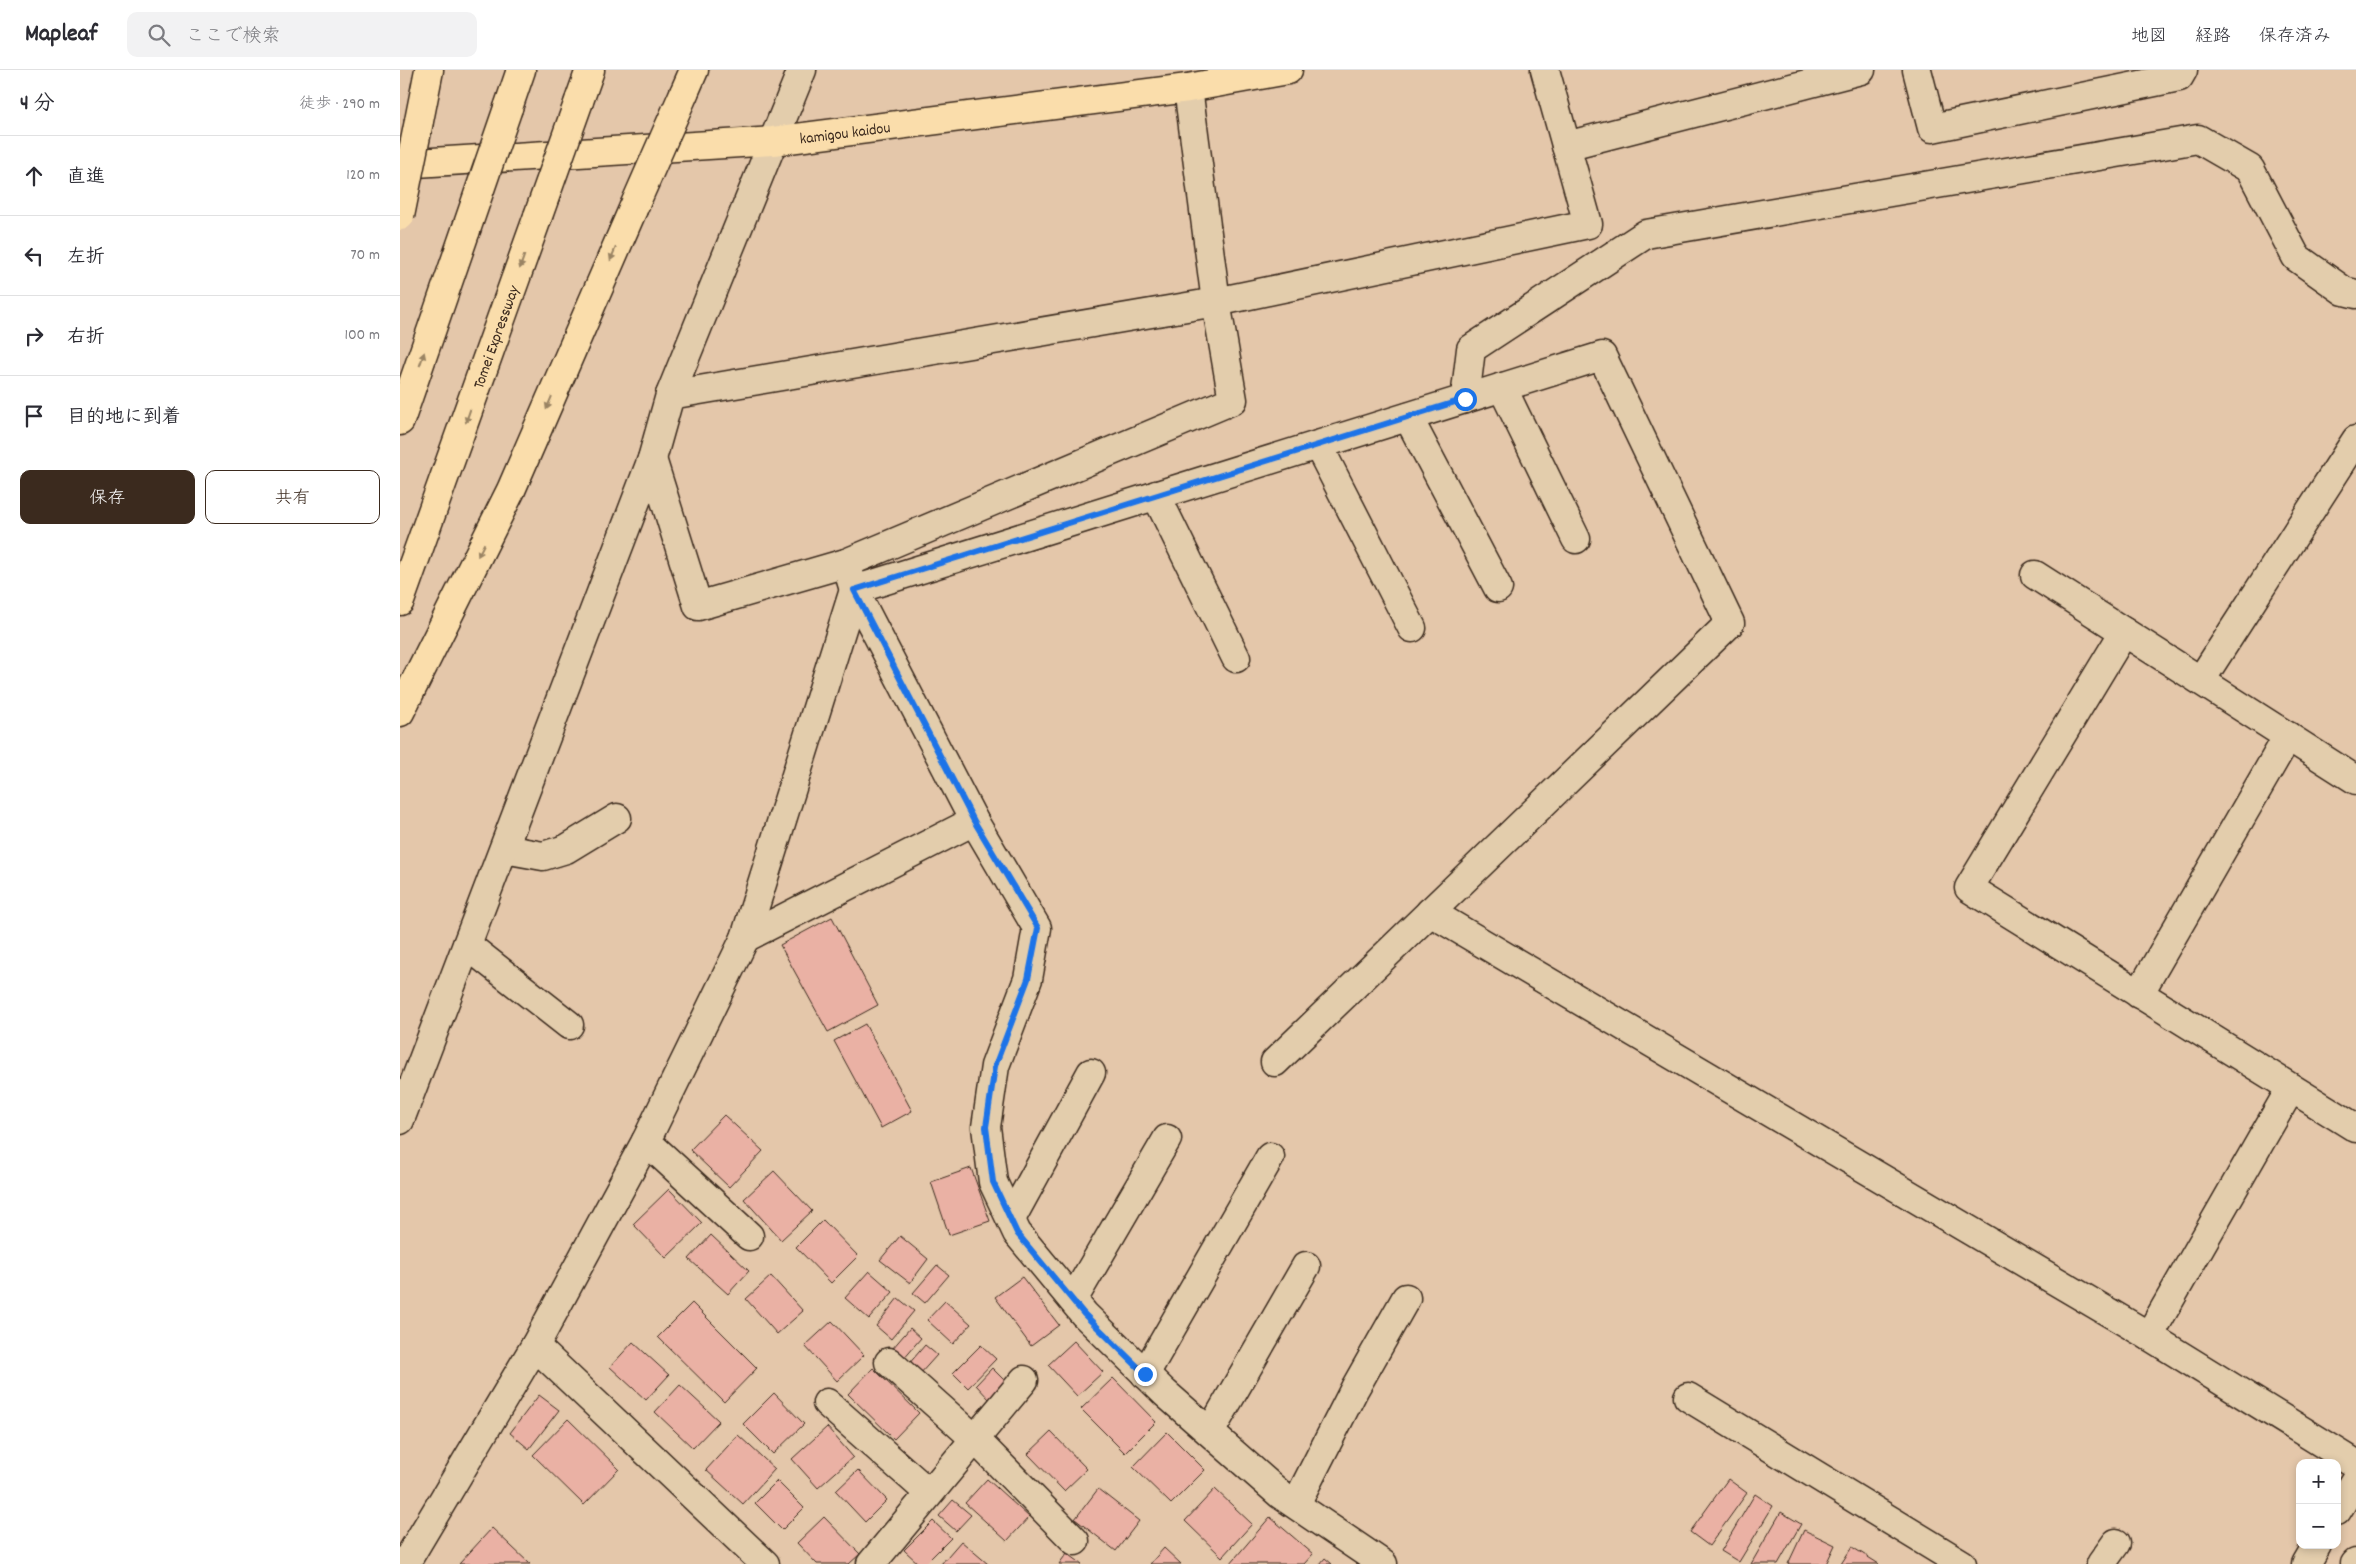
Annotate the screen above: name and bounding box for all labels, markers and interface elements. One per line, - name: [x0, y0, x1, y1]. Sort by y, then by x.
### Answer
- search box: [127, 12, 477, 57]
- text: Mapleaf: [25, 18, 97, 52]
- icon: search: [145, 21, 173, 49]
- text: ここで検索: [185, 24, 280, 51]
- text: 地図: [2131, 25, 2167, 50]
- text: 経路: [2195, 25, 2231, 50]
- text: 保存済み: [2259, 25, 2331, 50]
- text: 4 分: [20, 90, 55, 120]
- text: 徒歩 · 290 m: [299, 93, 380, 116]
- street label: kamigou kaidou: [798, 117, 892, 152]
- icon: ahead: [20, 162, 48, 190]
- text: 120 m: [346, 164, 380, 187]
- text: 直進: [67, 165, 105, 192]
- icon: left: [20, 242, 48, 270]
- text: 70 m: [350, 244, 380, 267]
- text: 左折: [67, 245, 105, 272]
- one-way arrow: [609, 247, 617, 261]
- one-way arrow: [518, 255, 525, 270]
- street label: Tomei Expressway: [468, 282, 526, 392]
- icon: right: [20, 322, 48, 350]
- text: 100 m: [344, 324, 380, 347]
- text: 右折: [67, 325, 105, 352]
- one-way arrow: [419, 351, 426, 366]
- route start: [1454, 388, 1477, 411]
- one-way arrow: [544, 396, 552, 410]
- icon: arrive: [20, 402, 48, 430]
- text: 目的地に到着: [67, 405, 181, 432]
- one-way arrow: [463, 408, 471, 423]
- button: 保存: [20, 470, 195, 524]
- button: 共有: [205, 470, 380, 524]
- one-way arrow: [477, 543, 485, 558]
- route end: [1134, 1363, 1157, 1386]
- map controls: [2296, 1459, 2341, 1549]
- button: +: [2296, 1459, 2341, 1504]
- button: −: [2296, 1504, 2341, 1549]

